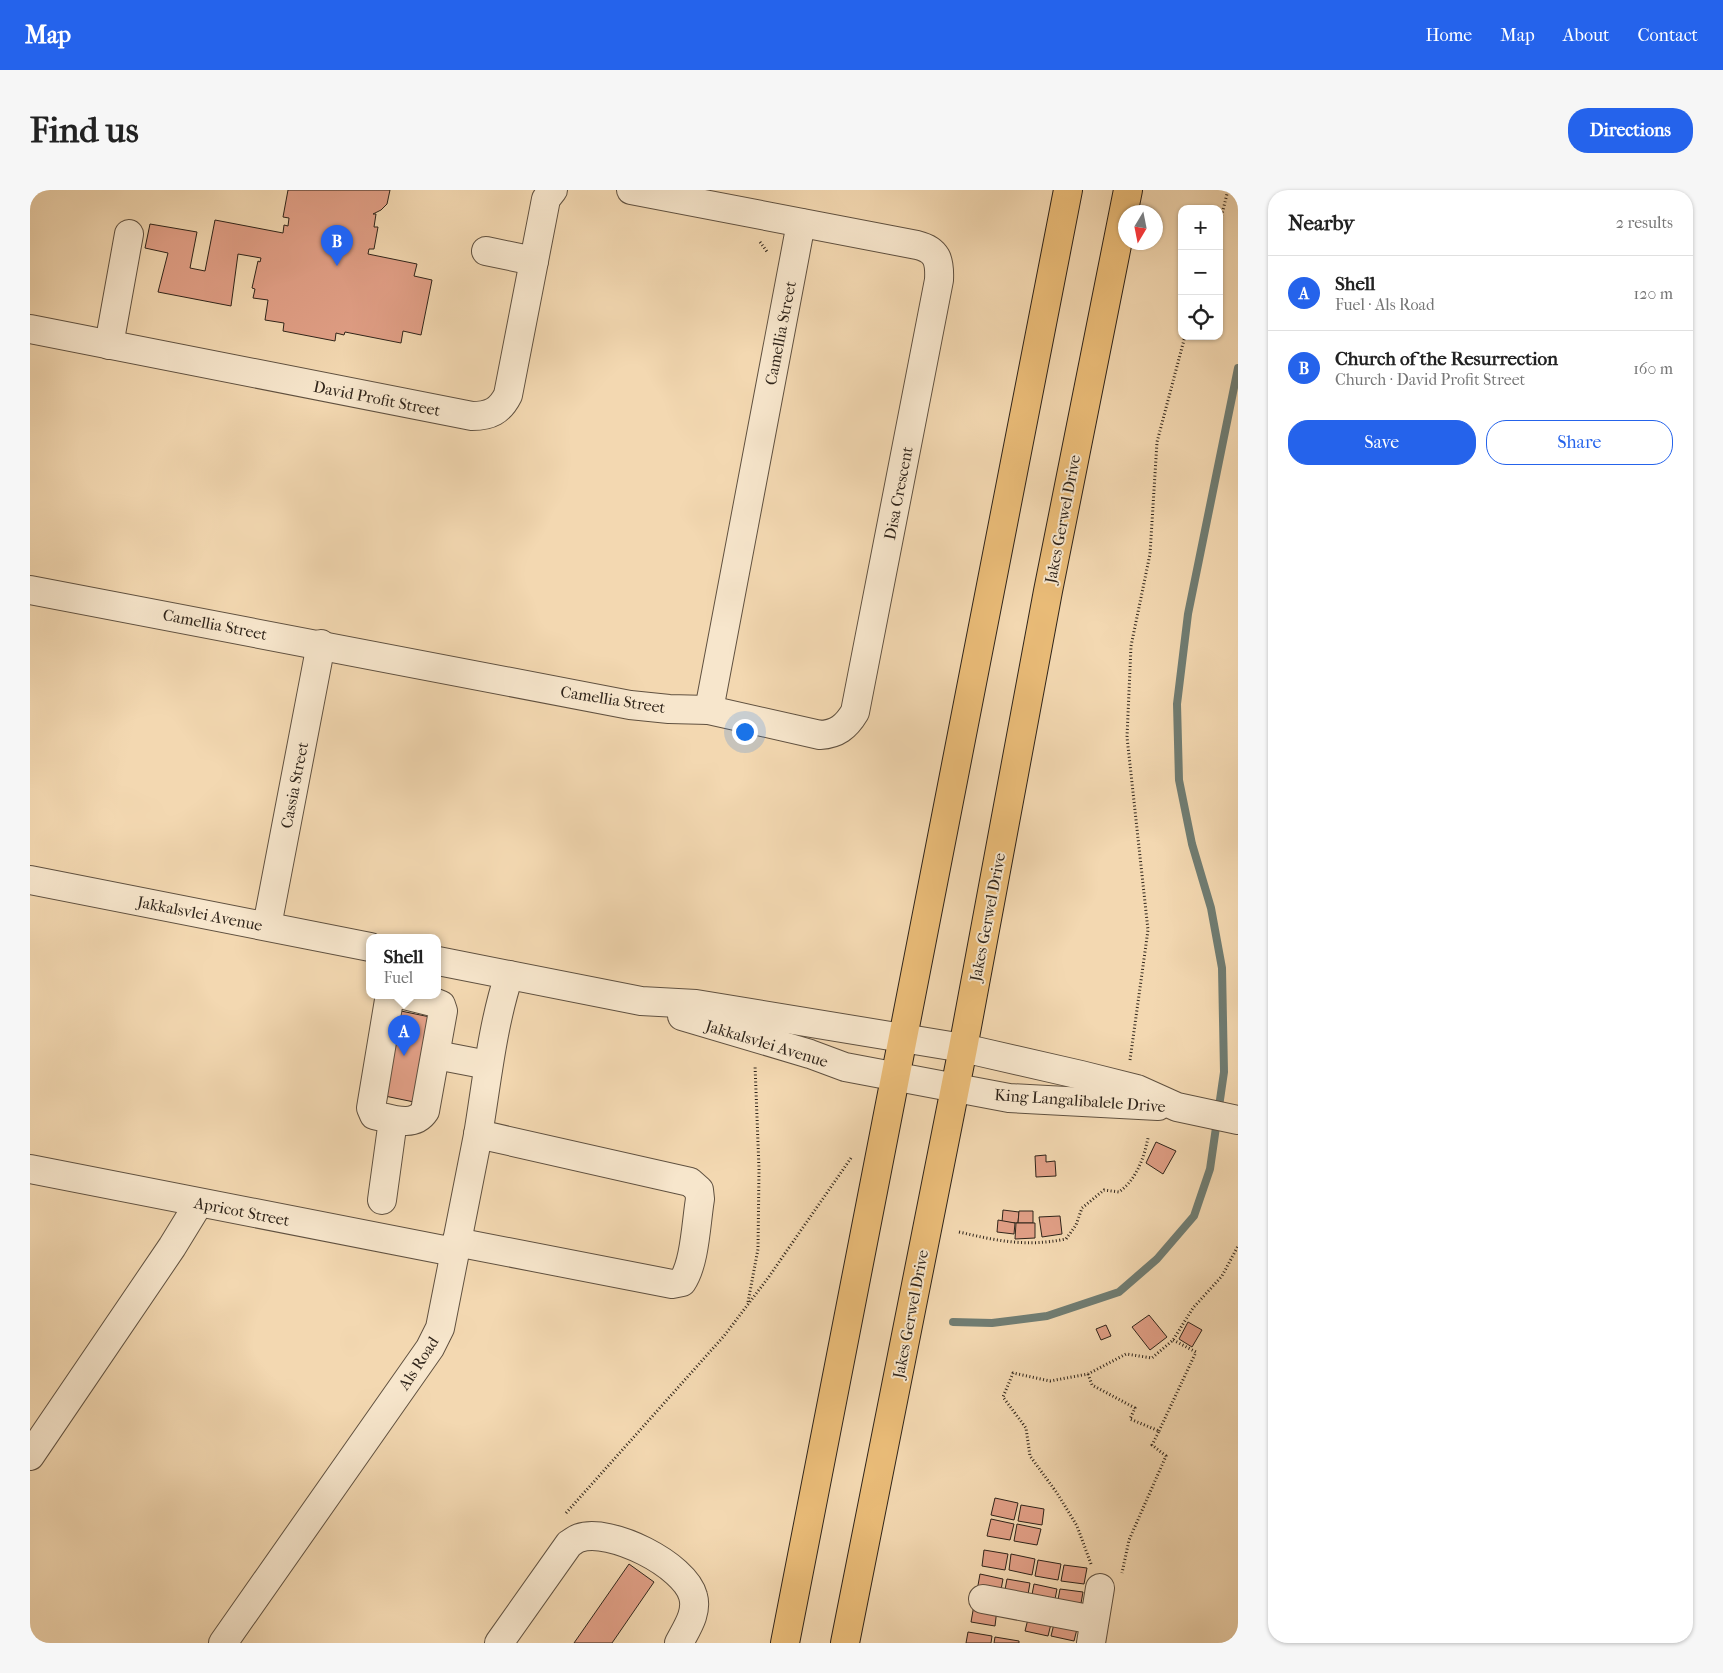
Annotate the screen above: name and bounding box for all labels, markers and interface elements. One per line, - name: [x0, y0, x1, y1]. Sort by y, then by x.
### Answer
- text: Map: [25, 21, 71, 49]
- text: Home: [1425, 25, 1472, 46]
- text: Map: [1500, 25, 1535, 46]
- text: About: [1563, 25, 1609, 46]
- text: Contact: [1637, 25, 1698, 46]
- button: Directions: [1568, 108, 1693, 153]
- text: Find us: [30, 110, 139, 151]
- north arrow: [1118, 205, 1163, 250]
- map controls: [1178, 205, 1223, 340]
- button: +: [1178, 205, 1223, 250]
- text: Nearby: [1288, 211, 1354, 235]
- text: 2 results: [1616, 213, 1673, 232]
- pin: B: [321, 225, 353, 266]
- button: −: [1178, 250, 1223, 295]
- text: Shell: [1335, 273, 1375, 295]
- street label: Camellia Street: [761, 279, 800, 387]
- text: A: [1299, 284, 1309, 303]
- text: 120 m: [1634, 284, 1673, 303]
- button: locate: [1178, 295, 1223, 340]
- text: Fuel · Als Road: [1335, 295, 1435, 314]
- text: Church of the Resurrection: [1335, 348, 1558, 370]
- text: B: [1299, 359, 1309, 378]
- text: 160 m: [1633, 359, 1673, 378]
- text: Church · David Profit Street: [1335, 370, 1525, 389]
- street label: David Profit Street: [312, 377, 442, 420]
- button: Save: [1288, 420, 1476, 465]
- button: Share: [1486, 420, 1673, 465]
- street label: Disa Crescent: [880, 444, 917, 541]
- street label: Jakes Gerwel Drive: [1040, 453, 1084, 587]
- street label: Camellia Street: [161, 605, 269, 644]
- street label: Camellia Street: [559, 682, 667, 717]
- your location: [732, 719, 758, 745]
- street label: Cassia Street: [277, 740, 312, 830]
- street label: Jakes Gerwel Drive: [965, 851, 1009, 985]
- street label: Jakkalsvlei Avenue: [134, 892, 264, 935]
- popup: [366, 934, 441, 999]
- text: Shell: [383, 946, 424, 968]
- text: Fuel: [383, 968, 413, 987]
- pin: A: [388, 1015, 420, 1056]
- street label: Jakkalsvlei Avenue: [701, 1015, 831, 1071]
- street label: King Langalibalele Drive: [994, 1085, 1166, 1116]
- street label: Apricot Street: [192, 1193, 292, 1230]
- street label: Jakes Gerwel Drive: [888, 1248, 932, 1382]
- street label: Als Road: [394, 1333, 443, 1394]

